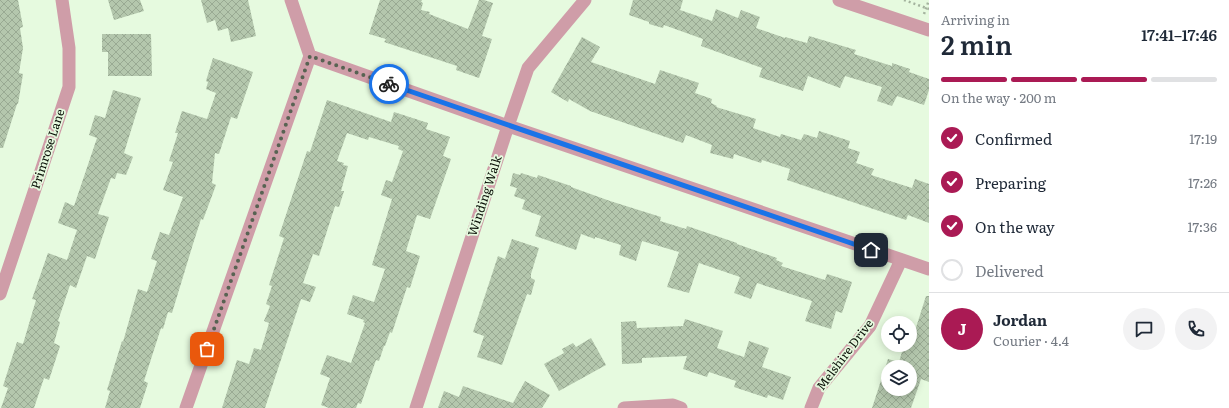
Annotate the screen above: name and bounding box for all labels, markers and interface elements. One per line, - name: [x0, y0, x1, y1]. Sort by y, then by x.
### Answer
- text: Arriving in: [941, 10, 1010, 29]
- text: 17:41–17:46: [1141, 23, 1217, 46]
- text: 2 min: [941, 24, 1012, 63]
- courier: [369, 64, 409, 104]
- icon: bike: [378, 73, 400, 95]
- text: On the way · 200 m: [941, 88, 1056, 107]
- street label: Primrose Lane: [26, 106, 68, 191]
- icon: check: [941, 127, 963, 149]
- text: Confirmed: [975, 127, 1052, 150]
- text: 17:19: [1189, 129, 1217, 148]
- street label: Winding Walk: [463, 152, 506, 238]
- icon: check: [941, 171, 963, 193]
- text: Preparing: [975, 171, 1046, 194]
- text: 17:26: [1188, 173, 1217, 192]
- icon: check: [941, 215, 963, 237]
- text: On the way: [975, 215, 1055, 238]
- text: 17:36: [1188, 217, 1217, 236]
- pin: [854, 233, 888, 267]
- icon: home: [860, 239, 882, 261]
- text: Delivered: [975, 259, 1044, 282]
- text: Jordan: [993, 308, 1047, 331]
- button: chat: [1123, 308, 1165, 350]
- button: phone: [1175, 308, 1217, 350]
- street label: Melshire Drive: [811, 315, 877, 394]
- map controls: [881, 316, 917, 396]
- button: locate: [881, 316, 917, 352]
- text: J: [958, 317, 966, 340]
- text: Courier · 4.4: [993, 331, 1069, 350]
- pin: [190, 332, 224, 366]
- icon: bag: [196, 338, 218, 360]
- button: layers: [881, 360, 917, 396]

